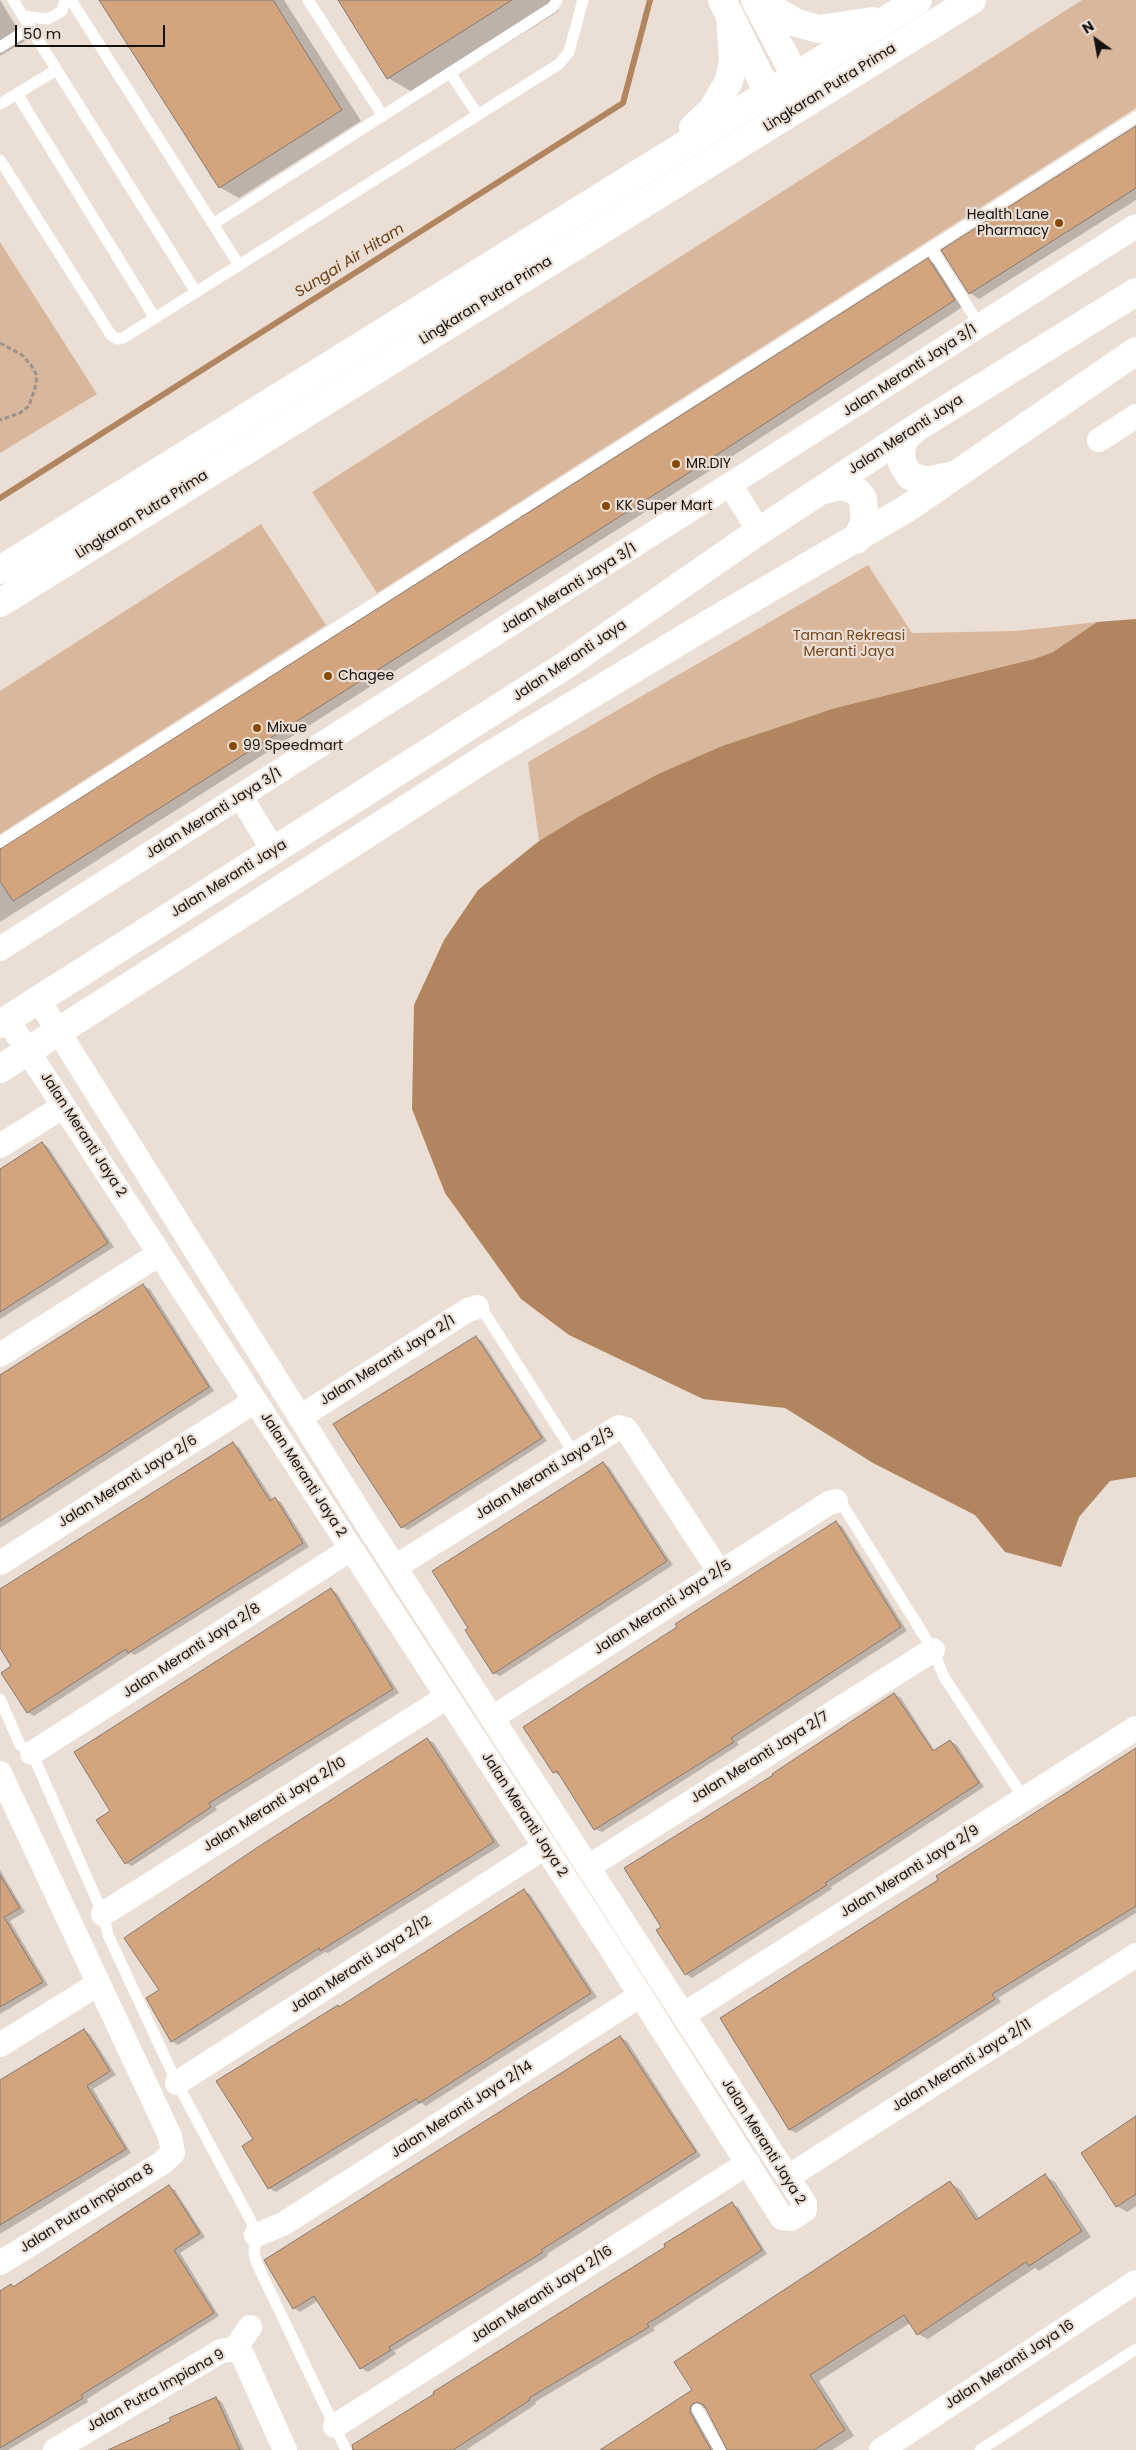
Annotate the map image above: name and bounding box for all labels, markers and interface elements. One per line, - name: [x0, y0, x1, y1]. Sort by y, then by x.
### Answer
- scale bar: [18, 15, 168, 47]
- north arrow: [1071, 15, 1121, 65]
- text: N: [1078, 16, 1098, 39]
- text: 50 m: [23, 23, 61, 44]
- street label: Lingkaran Putra Prima: [761, 40, 899, 136]
- place label: Health Lane Pharmacy: [967, 207, 1049, 240]
- marker: Health Lane Pharmacy: [1053, 217, 1065, 229]
- water label: Sungai Air Hitam: [292, 220, 408, 302]
- street label: Lingkaran Putra Prima: [417, 253, 555, 349]
- street label: Jalan Meranti Jaya 3/1: [840, 321, 980, 421]
- street label: Jalan Meranti Jaya: [845, 392, 967, 478]
- place label: MR.DIY: [686, 456, 731, 472]
- marker: MR.DIY: [670, 458, 682, 470]
- street label: Lingkaran Putra Prima: [73, 467, 211, 563]
- place label: KK Super Mart: [616, 498, 713, 514]
- marker: KK Super Mart: [600, 500, 612, 512]
- street label: Jalan Meranti Jaya 3/1: [498, 540, 640, 638]
- street label: Jalan Meranti Jaya: [510, 617, 630, 705]
- park label: Taman Rekreasi Meranti Jaya: [793, 628, 905, 660]
- place label: Chagee: [338, 668, 394, 684]
- marker: Chagee: [322, 670, 334, 682]
- place label: Mixue: [267, 720, 307, 736]
- marker: Mixue: [251, 722, 263, 734]
- place label: 99 Speedmart: [243, 738, 343, 754]
- marker: 99 Speedmart: [227, 740, 239, 752]
- street label: Jalan Meranti Jaya 3/1: [143, 765, 285, 863]
- street label: Jalan Meranti Jaya: [168, 837, 290, 921]
- street label: Jalan Meranti Jaya 2: [36, 1070, 130, 1200]
- street label: Jalan Meranti Jaya 2/1: [317, 1312, 459, 1410]
- street label: Jalan Meranti Jaya 2: [256, 1410, 350, 1540]
- street label: Jalan Meranti Jaya 2/3: [473, 1424, 617, 1524]
- street label: Jalan Meranti Jaya 2/6: [55, 1432, 201, 1532]
- street label: Jalan Meranti Jaya 2/5: [591, 1557, 735, 1659]
- street label: Jalan Meranti Jaya 2/8: [120, 1600, 264, 1702]
- street label: Jalan Meranti Jaya 2/7: [688, 1709, 832, 1807]
- street label: Jalan Meranti Jaya 2: [477, 1750, 571, 1880]
- street label: Jalan Meranti Jaya 2/10: [201, 1754, 349, 1856]
- street label: Jalan Meranti Jaya 2/9: [837, 1822, 983, 1922]
- street label: Jalan Meranti Jaya 2/12: [288, 1913, 434, 2017]
- street label: Jalan Meranti Jaya 2/11: [889, 2016, 1035, 2116]
- street label: Jalan Meranti Jaya 2/14: [388, 2058, 536, 2162]
- street label: Jalan Meranti Jaya 2: [717, 2076, 809, 2208]
- street label: Jalan Putra Impiana 8: [17, 2161, 157, 2257]
- street label: Jalan Meranti Jaya 2/16: [468, 2243, 616, 2347]
- street label: Jalan Meranti Jaya 16: [942, 2317, 1078, 2413]
- street label: Jalan Putra Impiana 9: [84, 2346, 228, 2436]

